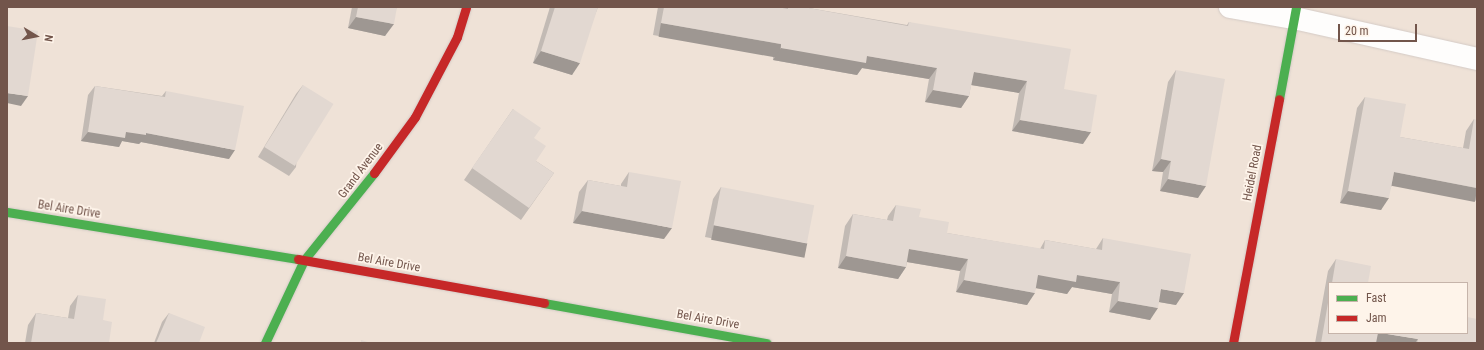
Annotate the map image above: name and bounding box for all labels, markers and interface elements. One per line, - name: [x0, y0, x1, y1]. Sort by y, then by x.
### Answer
- north arrow: [16, 16, 56, 56]
- scale bar: [1340, 16, 1419, 42]
- text: 20 m: [1345, 24, 1369, 38]
- text: N: [41, 34, 55, 43]
- street label: Grand Avenue: [336, 141, 386, 201]
- street label: Heidel Road: [1240, 144, 1266, 202]
- street label: Bel Aire Drive: [37, 198, 101, 222]
- street label: Bel Aire Drive: [357, 250, 421, 276]
- legend: [1328, 282, 1468, 334]
- text: Fast: [1366, 291, 1386, 305]
- street label: Bel Aire Drive: [676, 307, 740, 333]
- text: Jam: [1366, 311, 1387, 325]

